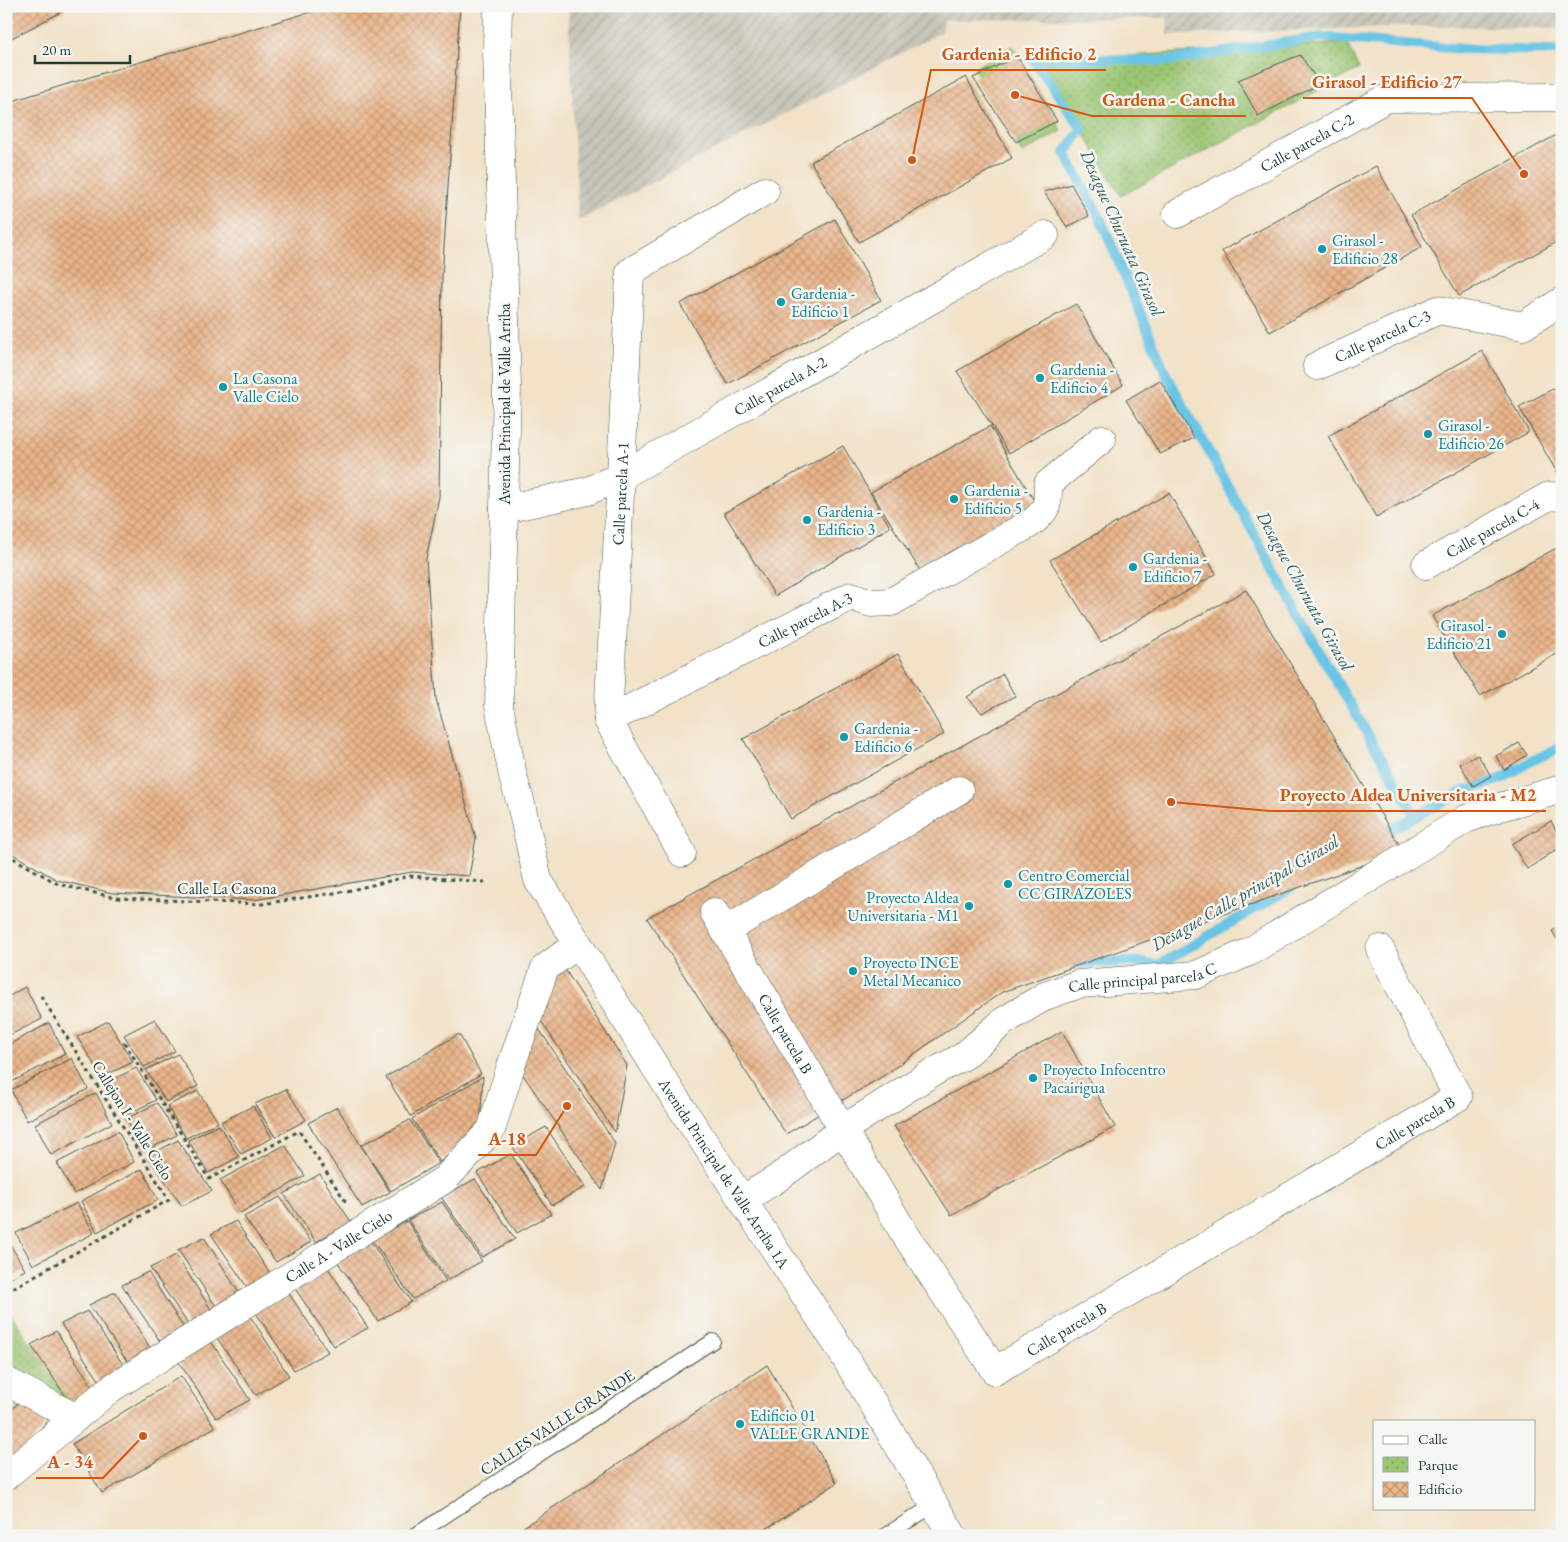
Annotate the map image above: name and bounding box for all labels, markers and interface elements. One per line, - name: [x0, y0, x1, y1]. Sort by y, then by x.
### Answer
- scale bar: [35, 32, 130, 64]
- callout: Gardenia - Edificio 2: [931, 37, 1106, 70]
- text: 20 m: [42, 40, 71, 59]
- text: Gardenia - Edificio 2: [942, 42, 1097, 65]
- callout: Girasol - Edificio 27: [1303, 65, 1472, 98]
- text: Girasol - Edificio 27: [1312, 70, 1462, 93]
- callout: Gardena - Cancha: [1092, 83, 1246, 116]
- text: Gardena - Cancha: [1102, 88, 1236, 111]
- street label: Calle parcela C-2: [1256, 108, 1358, 177]
- water label: Desague Churuata Girasol: [1074, 145, 1170, 321]
- place label: Girasol - Edificio 28: [1332, 230, 1398, 269]
- marker: Girasol - Edificio 28: [1316, 243, 1328, 255]
- place label: Gardenia - Edificio 1: [791, 283, 855, 322]
- marker: Gardenia - Edificio 1: [775, 296, 787, 308]
- street label: Avenida Principal de Valle Arriba: [494, 303, 515, 506]
- street label: Calle parcela C-3: [1331, 305, 1434, 368]
- street label: Calle parcela A-2: [730, 351, 831, 421]
- place label: Gardenia - Edificio 4: [1050, 359, 1114, 398]
- place label: La Casona Valle Cielo: [233, 368, 299, 407]
- marker: Gardenia - Edificio 4: [1034, 372, 1046, 384]
- marker: La Casona Valle Cielo: [217, 381, 229, 393]
- place label: Girasol - Edificio 26: [1438, 415, 1504, 454]
- marker: Girasol - Edificio 26: [1422, 428, 1434, 440]
- street label: Calle parcela A-1: [607, 441, 634, 546]
- place label: Gardenia - Edificio 5: [964, 480, 1028, 519]
- marker: Gardenia - Edificio 5: [948, 493, 960, 505]
- street label: Calle parcela C-4: [1442, 494, 1543, 563]
- place label: Gardenia - Edificio 3: [817, 501, 881, 540]
- water label: Desague Churuata Girasol: [1250, 506, 1360, 676]
- marker: Gardenia - Edificio 3: [801, 514, 813, 526]
- place label: Gardenia - Edificio 7: [1143, 548, 1207, 587]
- marker: Gardenia - Edificio 7: [1127, 561, 1139, 573]
- street label: Calle parcela A-3: [754, 587, 856, 653]
- place label: Girasol - Edificio 21: [1426, 615, 1492, 654]
- marker: Girasol - Edificio 21: [1496, 628, 1508, 640]
- place label: Gardenia - Edificio 6: [854, 718, 918, 757]
- marker: Gardenia - Edificio 6: [838, 731, 850, 743]
- callout: Proyecto Aldea Universitaria - M2: [1270, 778, 1546, 811]
- text: Proyecto Aldea Universitaria - M2: [1280, 783, 1537, 806]
- water label: Desague Calle principal Girasol: [1146, 829, 1344, 957]
- place label: Centro Comercial CC GIRAZOLES: [1018, 865, 1132, 904]
- street label: Calle La Casona: [177, 878, 277, 899]
- marker: Centro Comercial CC GIRAZOLES: [1002, 878, 1014, 890]
- place label: Proyecto Aldea Universitaria - M1: [848, 887, 960, 926]
- marker: Proyecto Aldea Universitaria - M1: [963, 900, 975, 912]
- place label: Proyecto INCE Metal Mecanico: [863, 952, 961, 991]
- street label: Calle principal parcela C: [1065, 957, 1220, 998]
- marker: Proyecto INCE Metal Mecanico: [847, 965, 859, 977]
- street label: Calle parcela B: [753, 990, 817, 1078]
- street label: Callejon I - Valle Cielo: [87, 1057, 178, 1184]
- place label: Proyecto Infocentro Pacairigua: [1043, 1059, 1166, 1098]
- marker: Proyecto Infocentro Pacairigua: [1027, 1072, 1039, 1084]
- street label: Avenida Principal de Valle Arriba 1A: [653, 1073, 795, 1273]
- street label: Calle parcela B: [1371, 1091, 1459, 1155]
- callout: A-18: [478, 1122, 536, 1155]
- text: A-18: [487, 1127, 526, 1150]
- street label: Calle A - Valle Cielo: [281, 1205, 396, 1288]
- street label: Calle parcela B: [1022, 1297, 1110, 1361]
- street label: CALLES VALLE GRANDE: [476, 1365, 638, 1480]
- place label: Edificio 01 VALLE GRANDE: [750, 1405, 869, 1444]
- marker: Edificio 01 VALLE GRANDE: [734, 1418, 746, 1430]
- legend: [1373, 1420, 1536, 1510]
- text: Calle: [1418, 1429, 1448, 1448]
- callout: A - 34: [36, 1445, 103, 1478]
- text: A - 34: [46, 1450, 94, 1473]
- text: Parque: [1418, 1455, 1458, 1474]
- text: Edificio: [1418, 1479, 1462, 1498]

